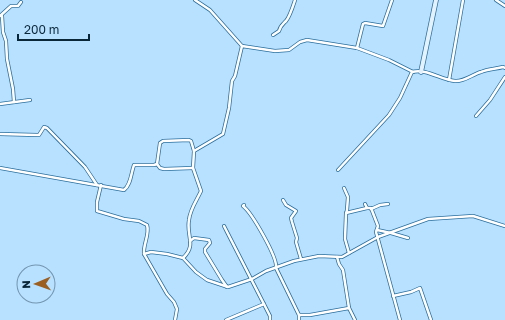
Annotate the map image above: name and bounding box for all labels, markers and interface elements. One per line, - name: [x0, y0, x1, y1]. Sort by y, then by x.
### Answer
- scale bar: [18, 16, 89, 42]
- text: 200 m: [24, 22, 59, 37]
- north arrow: [16, 264, 56, 304]
- text: N: [19, 280, 32, 289]

